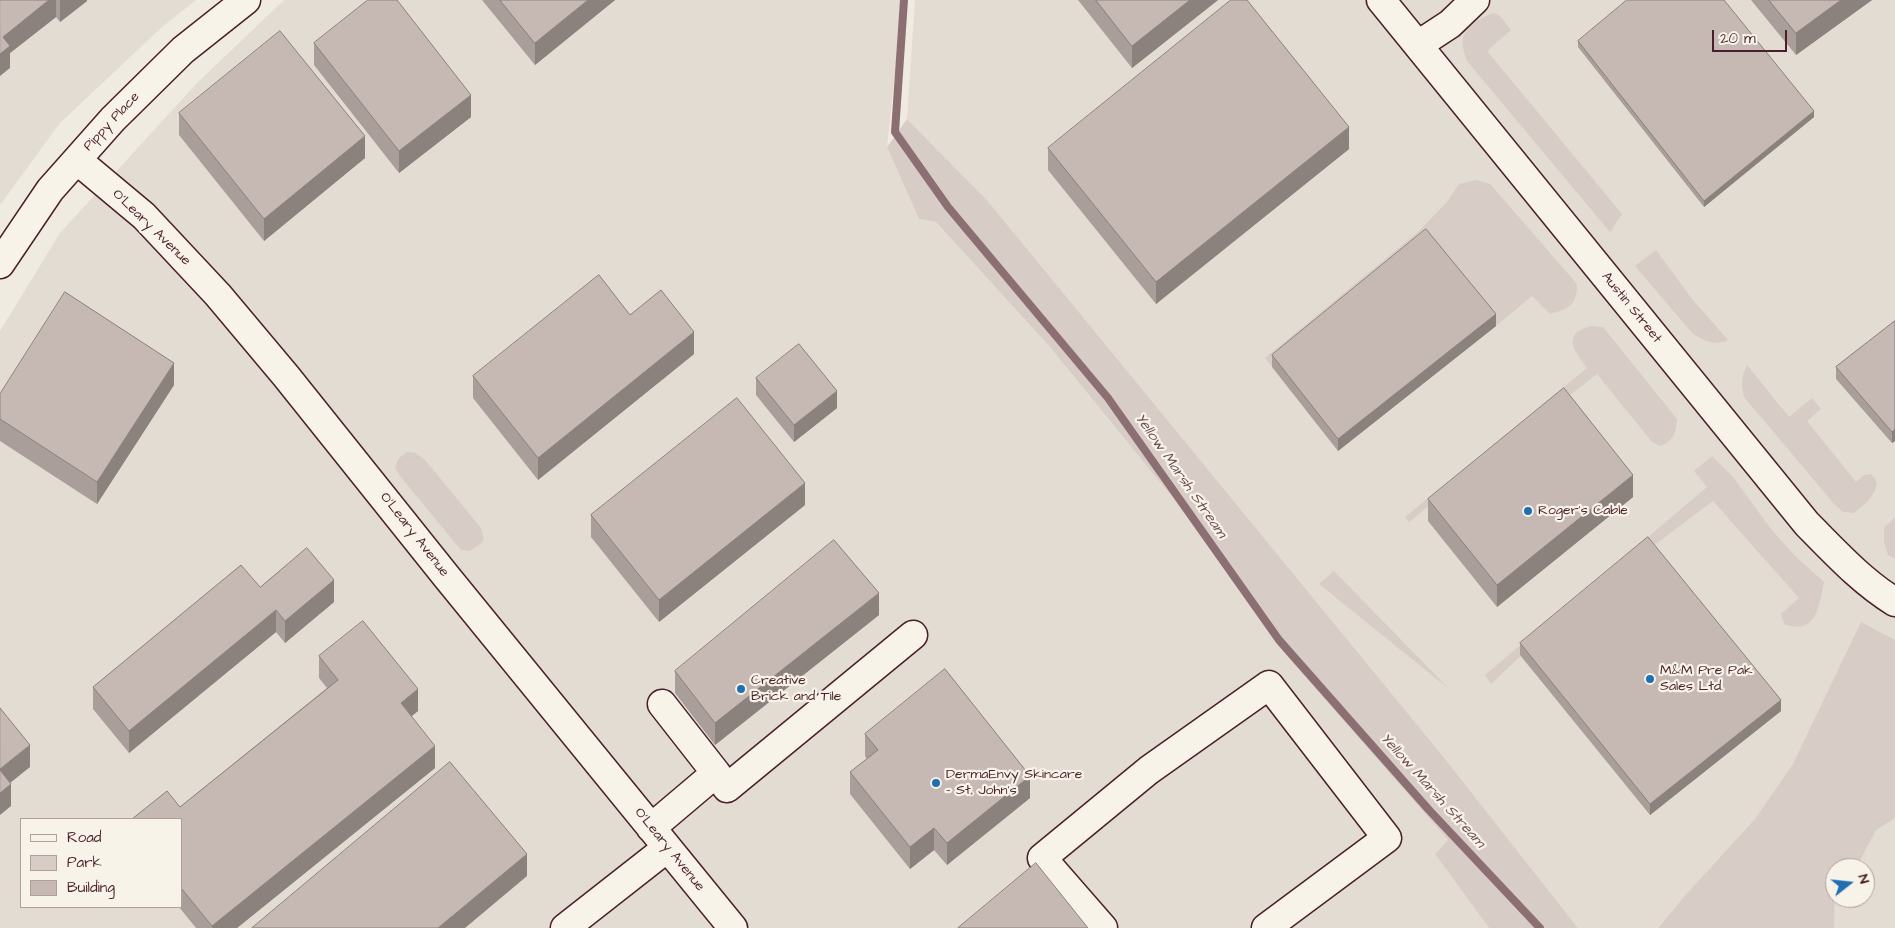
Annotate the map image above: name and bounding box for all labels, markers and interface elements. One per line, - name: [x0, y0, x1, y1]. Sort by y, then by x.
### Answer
- scale bar: [1715, 20, 1790, 52]
- text: 20 m: [1720, 28, 1756, 49]
- street label: Pippy Place: [80, 89, 144, 155]
- street label: O'Leary Avenue: [108, 186, 194, 270]
- street label: Austin Street: [1597, 269, 1665, 347]
- water label: Yellow Marsh Stream: [1130, 410, 1230, 542]
- street label: O'Leary Avenue: [376, 489, 452, 581]
- place label: Roger's Cable: [1538, 503, 1628, 519]
- marker: Roger's Cable: [1522, 505, 1534, 517]
- place label: M&M Pre Pak Sales Ltd.: [1660, 663, 1753, 696]
- place label: Creative Brick and Tile: [751, 673, 841, 706]
- marker: M&M Pre Pak Sales Ltd.: [1644, 673, 1656, 685]
- marker: Creative Brick and Tile: [735, 683, 747, 695]
- water label: Yellow Marsh Stream: [1376, 730, 1488, 852]
- place label: DermaEnvy Skincare - St. John's: [946, 767, 1082, 800]
- marker: DermaEnvy Skincare - St. John's: [930, 777, 942, 789]
- street label: O'Leary Avenue: [630, 805, 708, 895]
- legend: [20, 818, 182, 908]
- text: Road: [67, 827, 101, 848]
- text: Park: [67, 852, 102, 873]
- north arrow: [1825, 858, 1875, 908]
- text: N: [1853, 872, 1874, 886]
- text: Building: [67, 877, 115, 898]

